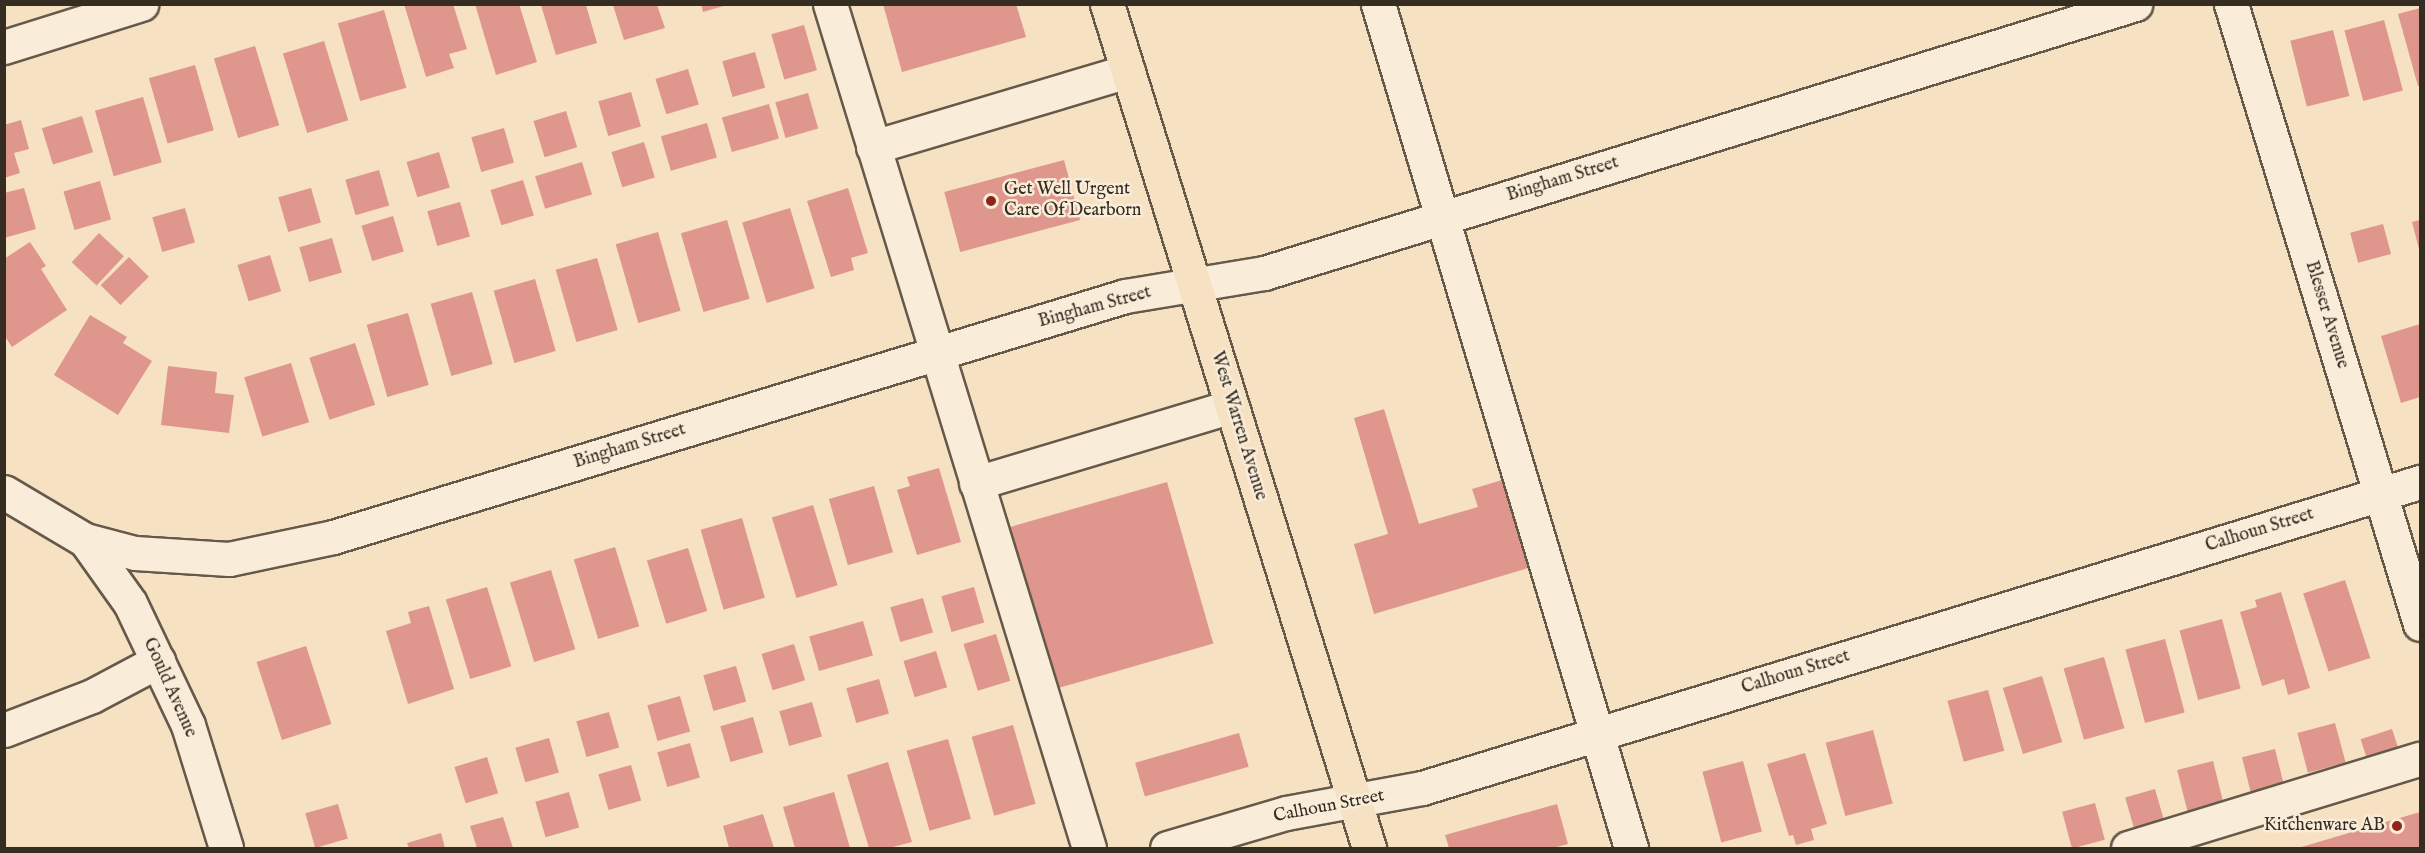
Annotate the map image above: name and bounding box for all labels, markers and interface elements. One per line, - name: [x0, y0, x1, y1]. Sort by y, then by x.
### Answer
- street label: Bingham Street: [1504, 153, 1622, 207]
- place label: Get Well Urgent Care Of Dearborn: [1004, 180, 1141, 222]
- marker: Get Well Urgent Care Of Dearborn: [982, 192, 1000, 210]
- street label: Blesser Avenue: [2299, 259, 2353, 371]
- street label: Bingham Street: [1036, 283, 1154, 333]
- street label: West Warren Avenue: [1205, 349, 1271, 503]
- street label: Bingham Street: [571, 420, 689, 474]
- street label: Calhoun Street: [2203, 504, 2317, 558]
- street label: Gould Avenue: [137, 635, 201, 741]
- street label: Calhoun Street: [1739, 646, 1853, 700]
- street label: Calhoun Street: [1272, 786, 1386, 828]
- place label: Kitchenware AB: [2264, 815, 2385, 837]
- marker: Kitchenware AB: [2390, 819, 2404, 833]

